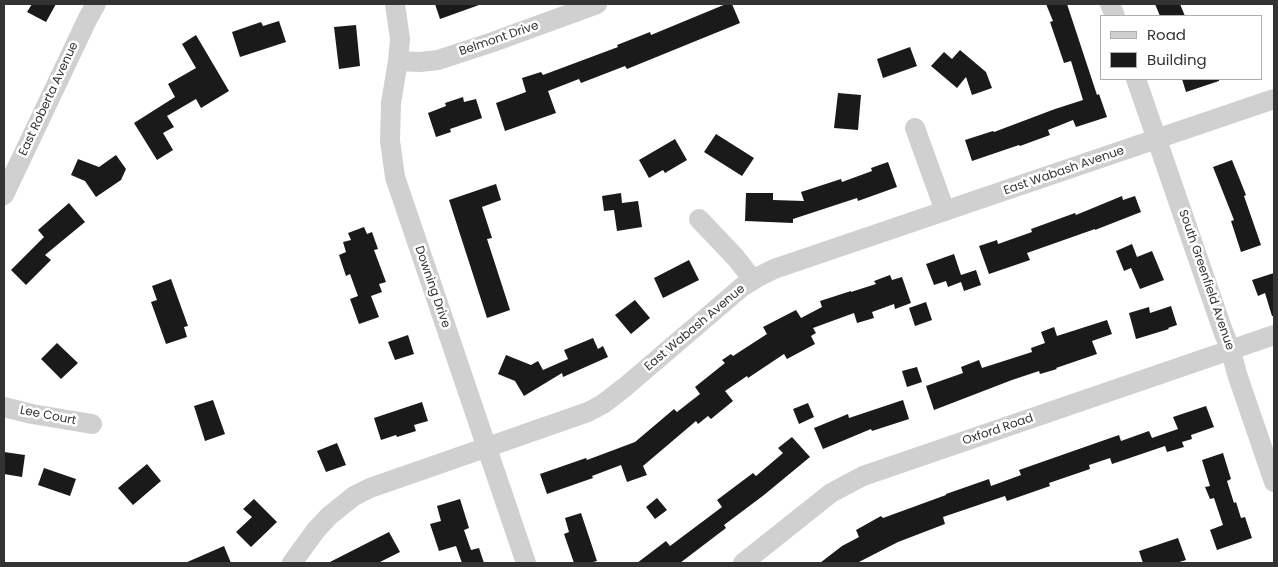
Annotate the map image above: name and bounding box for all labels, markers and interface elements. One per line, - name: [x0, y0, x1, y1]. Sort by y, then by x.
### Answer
- legend: [1100, 15, 1263, 80]
- street label: Belmont Drive: [457, 19, 541, 59]
- text: Road: [1147, 24, 1186, 45]
- street label: East Roberta Avenue: [16, 40, 82, 158]
- text: Building: [1147, 49, 1207, 70]
- street label: East Wabash Avenue: [1002, 144, 1126, 198]
- street label: South Greenfield Avenue: [1175, 208, 1237, 352]
- street label: Downing Drive: [411, 244, 453, 330]
- street label: East Wabash Avenue: [642, 282, 748, 374]
- street label: Lee Court: [19, 404, 77, 428]
- street label: Oxford Road: [961, 411, 1035, 449]

